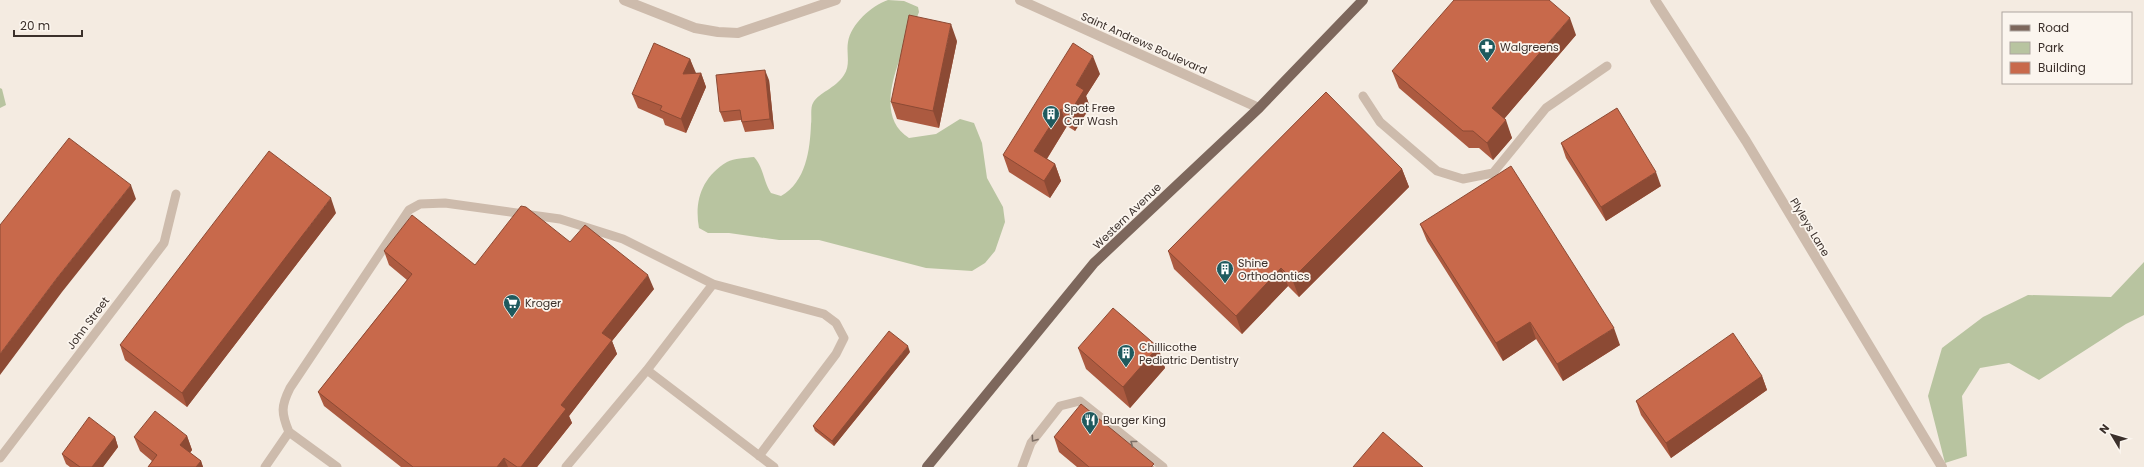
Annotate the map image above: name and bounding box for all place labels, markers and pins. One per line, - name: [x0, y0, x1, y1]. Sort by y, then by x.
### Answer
- pharmacy icon: Walgreens: [1477, 37, 1497, 62]
- place label: Walgreens: [1500, 39, 1559, 55]
- place label: Spot Free Car Wash: [1064, 100, 1118, 129]
- building icon: Spot Free Car Wash: [1041, 104, 1061, 129]
- place label: Shine Orthodontics: [1238, 255, 1310, 284]
- building icon: Shine Orthodontics: [1215, 259, 1235, 284]
- supermarket icon: Kroger: [502, 293, 522, 318]
- place label: Kroger: [525, 295, 561, 311]
- place label: Chillicothe Pediatric Dentistry: [1139, 339, 1239, 368]
- building icon: Chillicothe Pediatric Dentistry: [1116, 343, 1136, 368]
- restaurant icon: Burger King: [1080, 410, 1100, 435]
- place label: Burger King: [1103, 412, 1166, 428]

